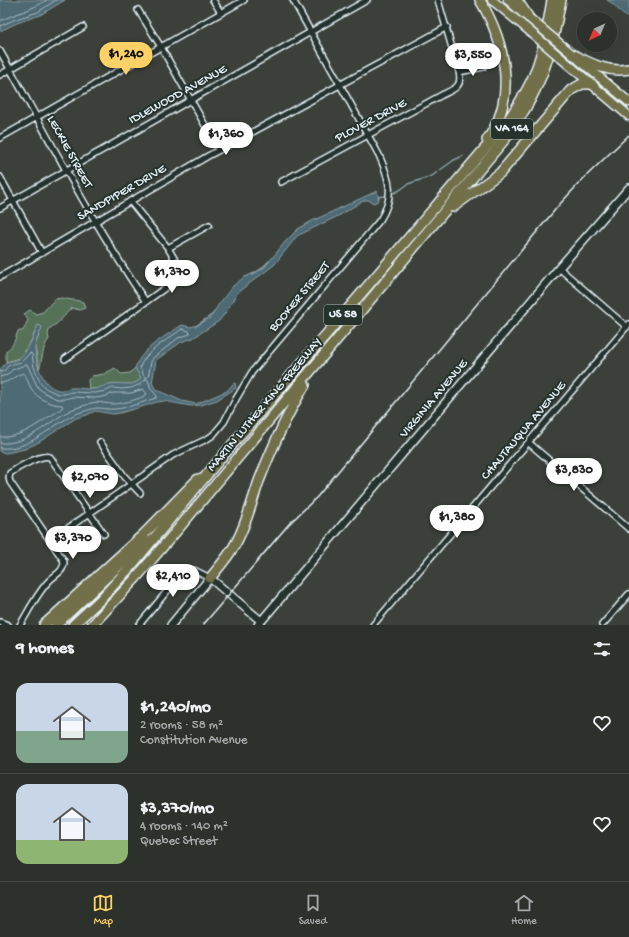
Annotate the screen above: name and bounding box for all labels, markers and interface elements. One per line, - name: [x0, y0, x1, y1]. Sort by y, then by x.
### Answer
- north arrow: [577, 12, 617, 52]
- map controls: [577, 12, 617, 52]
- pin: $1,240: [93, 42, 159, 76]
- pin: $3,550: [440, 43, 506, 77]
- text: $1,240: [108, 47, 144, 62]
- text: $3,550: [454, 48, 492, 63]
- street label: IDLEWOOD AVENUE: [126, 61, 230, 128]
- street label: PLOVER DRIVE: [332, 95, 410, 147]
- street label: LECKIE STREET: [43, 113, 96, 192]
- road number: VA 164: [491, 119, 533, 139]
- pin: $1,360: [193, 122, 259, 156]
- text: $1,360: [208, 127, 244, 142]
- street label: SANDPIPER DRIVE: [75, 161, 170, 224]
- street label: BOOKER STREET: [266, 258, 334, 336]
- pin: $1,370: [139, 260, 205, 294]
- text: $1,370: [154, 265, 190, 280]
- road number: US 58: [324, 305, 362, 325]
- street label: MARTIN LUTHER KING FREEWAY: [205, 335, 325, 475]
- street label: VIRGINIA AVENUE: [396, 356, 472, 442]
- street label: CHAUTAUQUA AVENUE: [478, 378, 570, 483]
- pin: $3,830: [541, 458, 607, 492]
- text: $3,830: [555, 463, 593, 478]
- pin: $2,070: [57, 465, 123, 499]
- text: $2,070: [71, 470, 109, 485]
- pin: $1,380: [424, 505, 490, 539]
- text: $1,380: [439, 510, 475, 525]
- pin: $3,370: [40, 526, 106, 560]
- text: $3,370: [54, 531, 92, 546]
- pin: $2,410: [140, 564, 206, 598]
- text: $2,410: [155, 569, 191, 584]
- icon: filters: [591, 638, 613, 660]
- text: 9 homes: [16, 639, 74, 659]
- text: $1,240/mo: [140, 698, 211, 718]
- icon: home: [48, 699, 96, 747]
- icon: heart: [591, 712, 613, 734]
- text: 2 rooms · 58 m²: [140, 718, 223, 733]
- text: Constitution Avenue: [140, 733, 248, 748]
- text: $3,370/mo: [140, 799, 214, 819]
- icon: home: [48, 800, 96, 848]
- icon: heart: [591, 813, 613, 835]
- text: 4 rooms · 140 m²: [140, 819, 228, 834]
- text: Quebec Street: [140, 834, 217, 849]
- tab: Map: [92, 892, 114, 928]
- tab: Saved: [299, 892, 327, 928]
- tab: Home: [511, 892, 537, 928]

